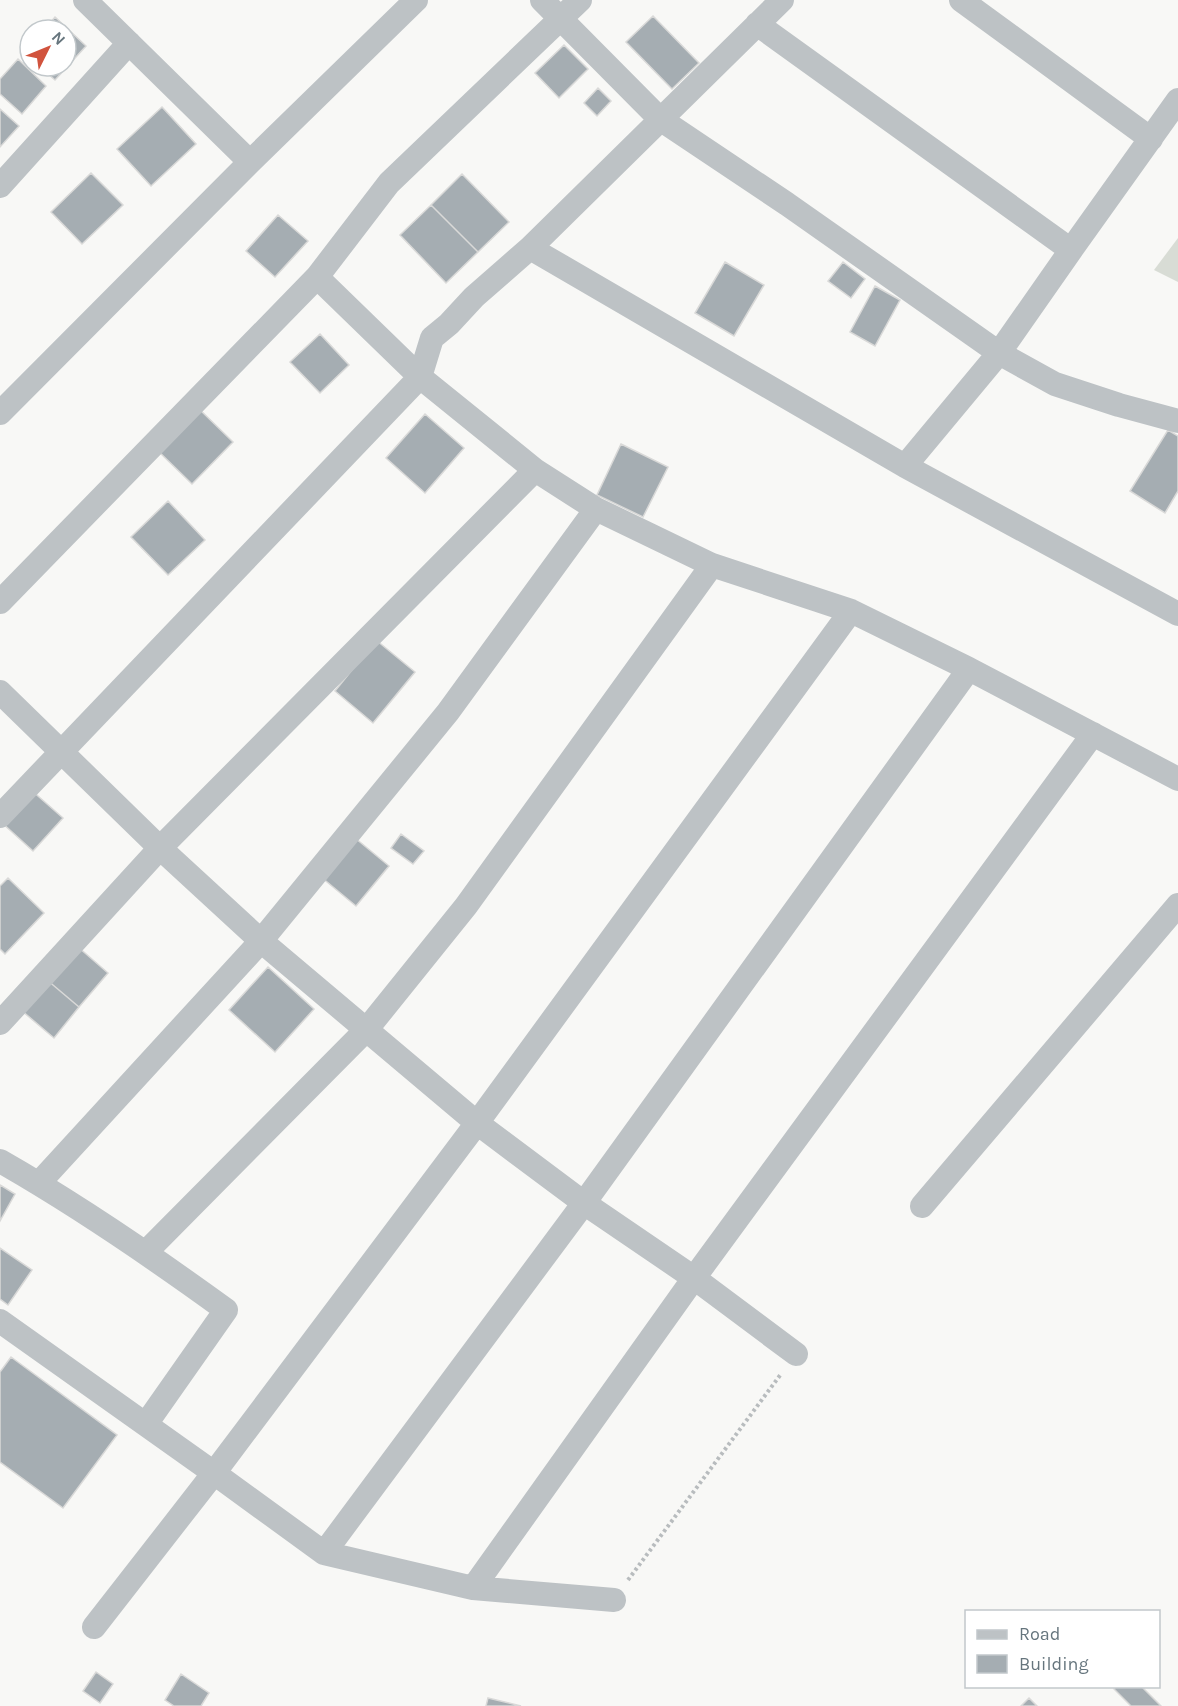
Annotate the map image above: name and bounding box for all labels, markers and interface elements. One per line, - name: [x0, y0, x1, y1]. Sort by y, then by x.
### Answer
- north arrow: [18, 18, 78, 78]
- text: N: [48, 27, 69, 49]
- legend: [965, 1610, 1160, 1688]
- text: Road: [1019, 1623, 1060, 1645]
- text: Building: [1019, 1653, 1089, 1675]

